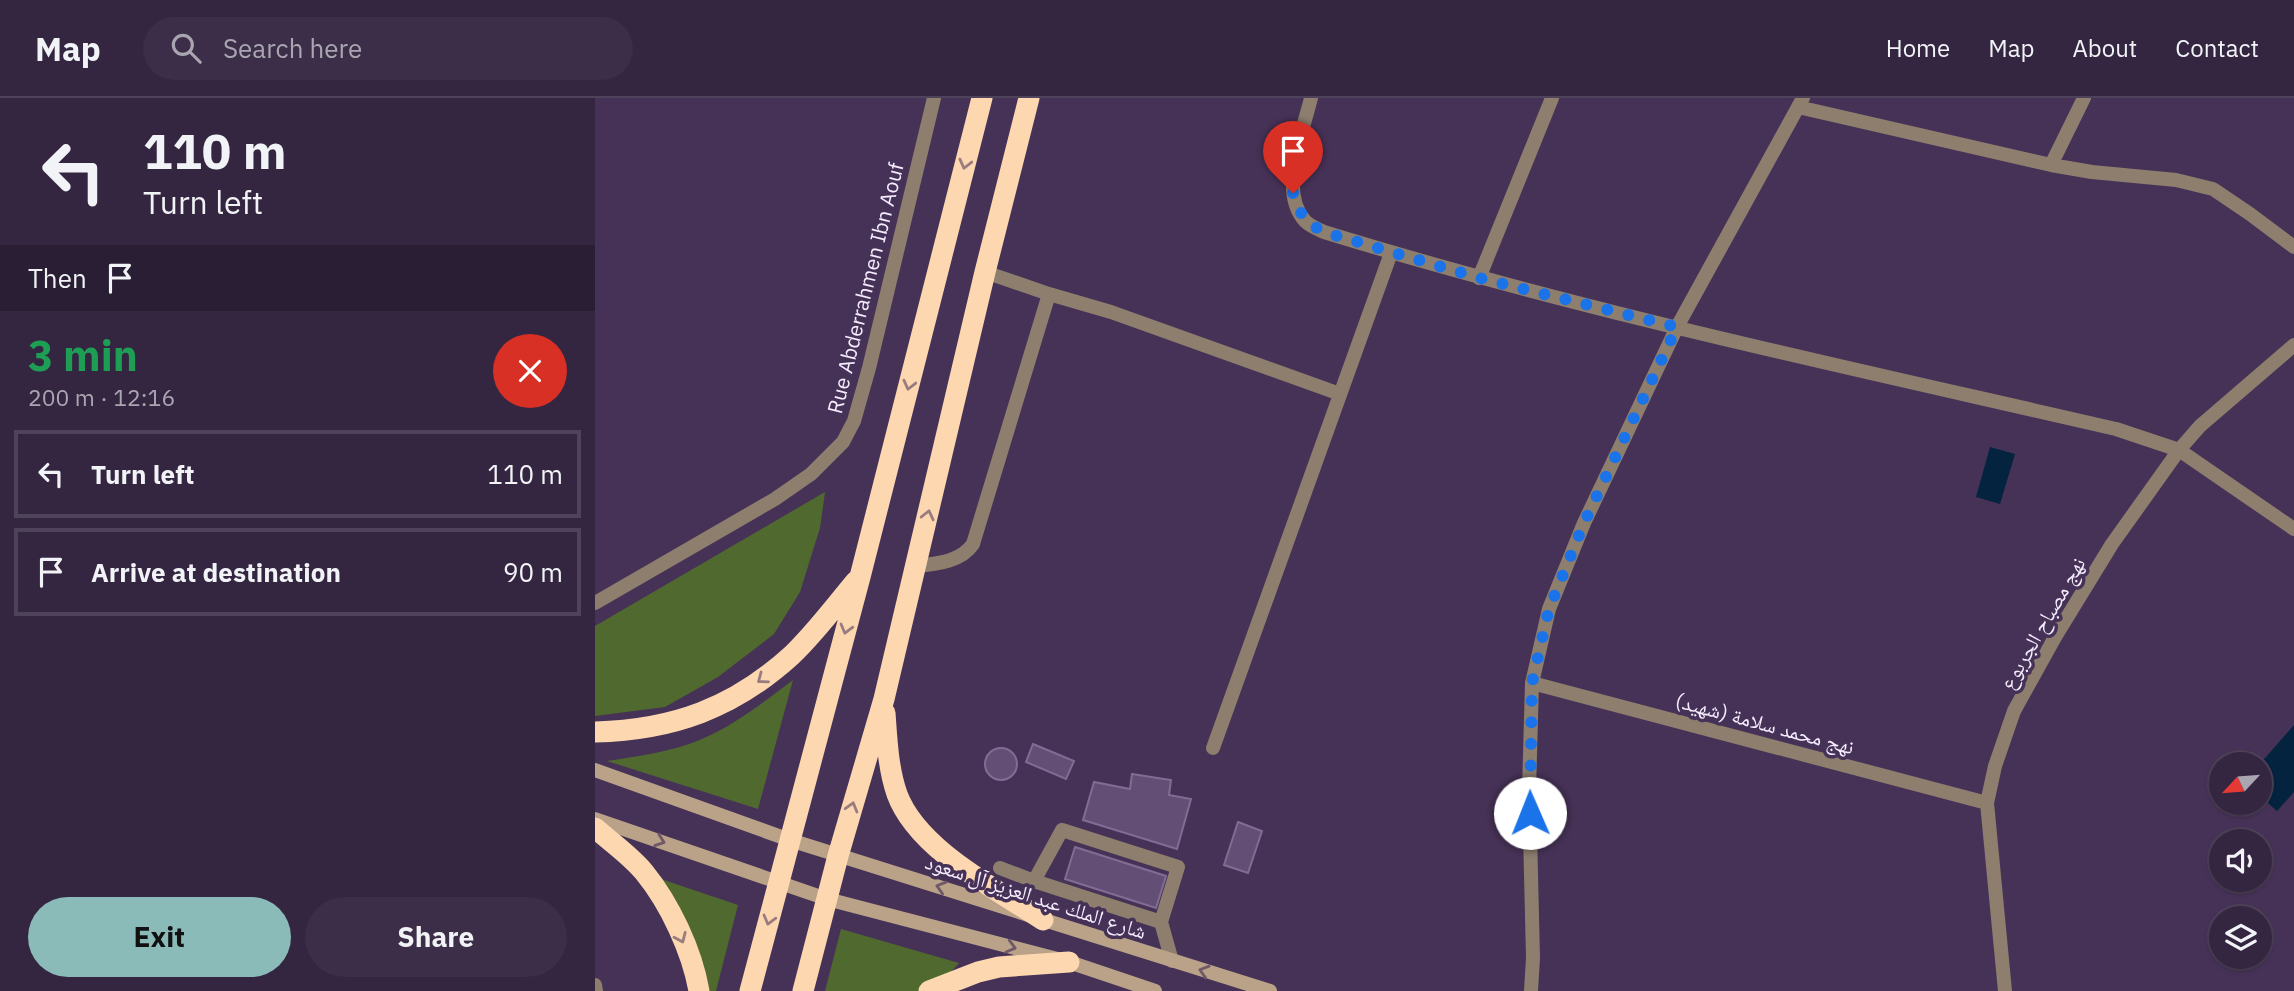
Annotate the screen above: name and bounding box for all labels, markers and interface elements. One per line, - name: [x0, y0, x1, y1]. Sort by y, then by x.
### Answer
- search box: [143, 17, 633, 80]
- text: Map: [35, 27, 101, 70]
- icon: search: [167, 29, 205, 67]
- text: Search here: [223, 31, 362, 65]
- text: Home: [1886, 32, 1950, 64]
- text: Map: [1988, 32, 2034, 64]
- text: About: [2072, 32, 2137, 64]
- text: Contact: [2175, 32, 2259, 64]
- text: 110 m: [143, 119, 287, 182]
- pin: [1263, 121, 1323, 193]
- icon: left: [28, 126, 119, 217]
- icon: arrive: [1274, 132, 1312, 170]
- one-way arrow: [959, 158, 973, 170]
- street label: Rue Abderrahmen Ibn Aouf: [820, 159, 910, 416]
- text: Turn left: [143, 181, 263, 223]
- icon: arrive: [101, 259, 139, 297]
- text: Then: [28, 261, 87, 295]
- text: 3 min: [28, 328, 138, 383]
- button: close: [493, 334, 567, 408]
- one-way arrow: [903, 378, 917, 390]
- text: 200 m · 12:16: [28, 382, 175, 412]
- icon: left: [32, 455, 70, 493]
- text: Turn left: [91, 457, 194, 491]
- text: 110 m: [487, 457, 563, 491]
- one-way arrow: [919, 510, 934, 522]
- street label: نهج مصباح الجربوع: [1993, 552, 2091, 694]
- icon: arrive: [32, 553, 70, 591]
- text: Arrive at destination: [91, 555, 341, 589]
- text: 90 m: [503, 555, 563, 589]
- one-way arrow: [840, 623, 854, 635]
- one-way arrow: [757, 671, 770, 683]
- street label: نهج محمد سلامة (شهيد): [1673, 686, 1857, 760]
- north arrow: [2209, 752, 2271, 816]
- map controls: [2209, 752, 2272, 969]
- position arrow: [1493, 776, 1567, 850]
- one-way arrow: [844, 801, 859, 813]
- button: sound: [2209, 829, 2272, 892]
- one-way arrow: [653, 833, 665, 847]
- street label: شارع الملك عبد العزيز آل سعود: [922, 847, 1150, 945]
- one-way arrow: [936, 880, 948, 895]
- button: Exit: [28, 897, 291, 977]
- button: Share: [305, 897, 567, 977]
- button: layers: [2209, 906, 2272, 969]
- one-way arrow: [763, 913, 777, 925]
- one-way arrow: [673, 931, 687, 943]
- one-way arrow: [1005, 939, 1017, 953]
- one-way arrow: [1199, 965, 1211, 980]

